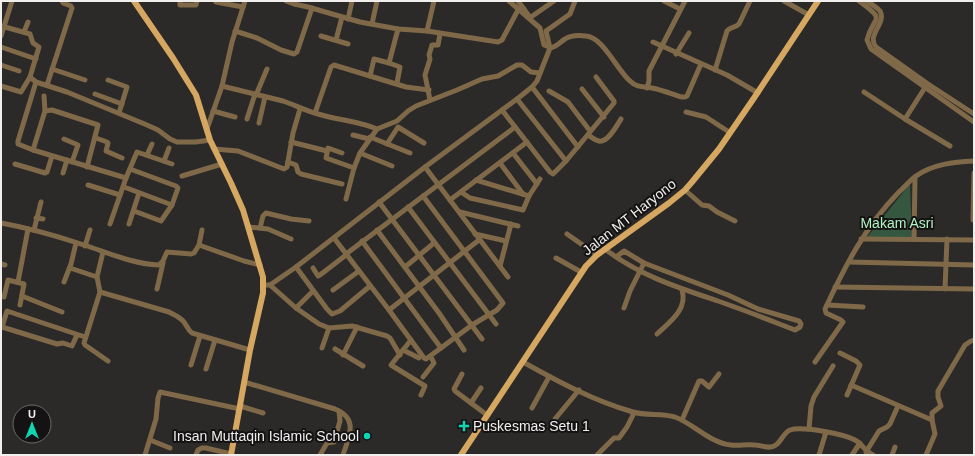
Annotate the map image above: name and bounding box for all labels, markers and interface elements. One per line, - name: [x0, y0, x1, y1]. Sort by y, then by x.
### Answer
- street label: Jalan MT Haryono: [579, 175, 679, 258]
- park label: Makam Asri: [860, 215, 934, 231]
- north arrow: [12, 404, 52, 444]
- text: U: [28, 408, 36, 420]
- place label: Puskesmas Setu 1: [473, 418, 590, 434]
- marker: Puskesmas Setu 1: [458, 420, 470, 432]
- place label: Insan Muttaqin Islamic School: [173, 428, 359, 444]
- marker: Insan Muttaqin Islamic School: [362, 431, 372, 441]

